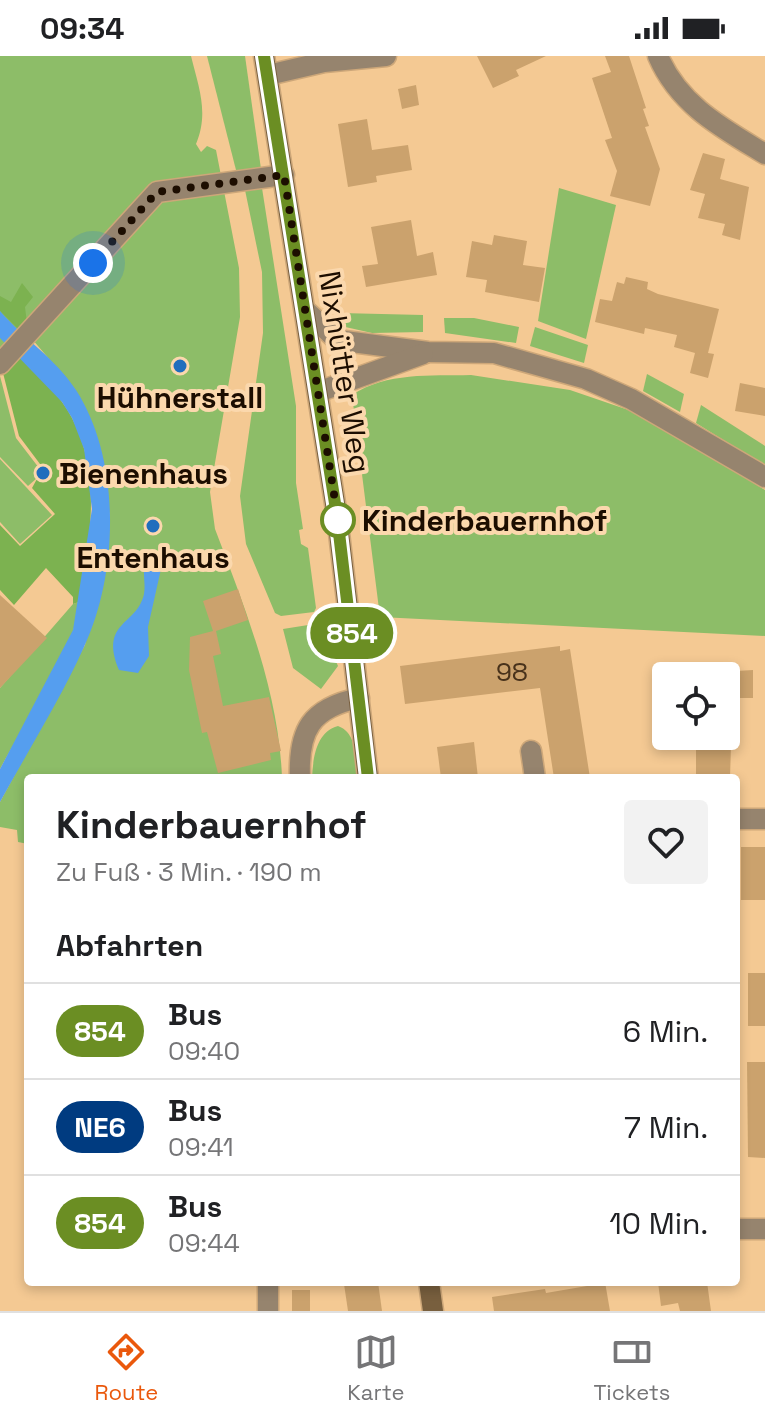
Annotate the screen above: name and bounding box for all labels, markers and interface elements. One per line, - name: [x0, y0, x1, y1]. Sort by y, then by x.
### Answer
- text: 09:34: [40, 9, 124, 48]
- your location: [73, 243, 113, 283]
- street label: Nixhütter Weg: [310, 268, 380, 476]
- marker: Hühnerstall: [171, 357, 189, 375]
- place label: Hühnerstall: [97, 378, 263, 417]
- place label: Bienenhaus: [59, 454, 228, 493]
- marker: Bienenhaus: [34, 464, 52, 482]
- place label: Kinderbauernhof: [362, 501, 607, 540]
- marker: Kinderbauernhof: [321, 503, 355, 537]
- marker: Entenhaus: [144, 517, 162, 535]
- place label: Entenhaus: [76, 538, 230, 577]
- line badge: 854: [306, 607, 398, 659]
- text: 854: [326, 615, 378, 651]
- house number: 98: [496, 655, 528, 689]
- map controls: [652, 662, 740, 750]
- button: locate: [652, 662, 740, 750]
- button: heart: [624, 800, 708, 884]
- text: Kinderbauernhof: [56, 801, 367, 849]
- text: Zu Fuß · 3 Min. · 190 m: [56, 855, 322, 889]
- text: Abfahrten: [56, 926, 203, 965]
- text: Bus: [168, 995, 222, 1034]
- text: 6 Min.: [623, 1012, 708, 1051]
- text: 854: [74, 1013, 126, 1049]
- text: 09:40: [168, 1034, 240, 1068]
- text: Bus: [168, 1091, 222, 1130]
- text: 7 Min.: [624, 1108, 708, 1147]
- text: NE6: [74, 1109, 126, 1145]
- text: 09:41: [168, 1130, 234, 1164]
- text: Bus: [168, 1187, 222, 1226]
- text: 10 Min.: [609, 1204, 708, 1243]
- text: 854: [74, 1205, 126, 1241]
- text: 09:44: [168, 1226, 240, 1260]
- tab: Route: [95, 1330, 158, 1406]
- tab: Karte: [347, 1330, 404, 1406]
- tab: Tickets: [594, 1330, 670, 1406]

